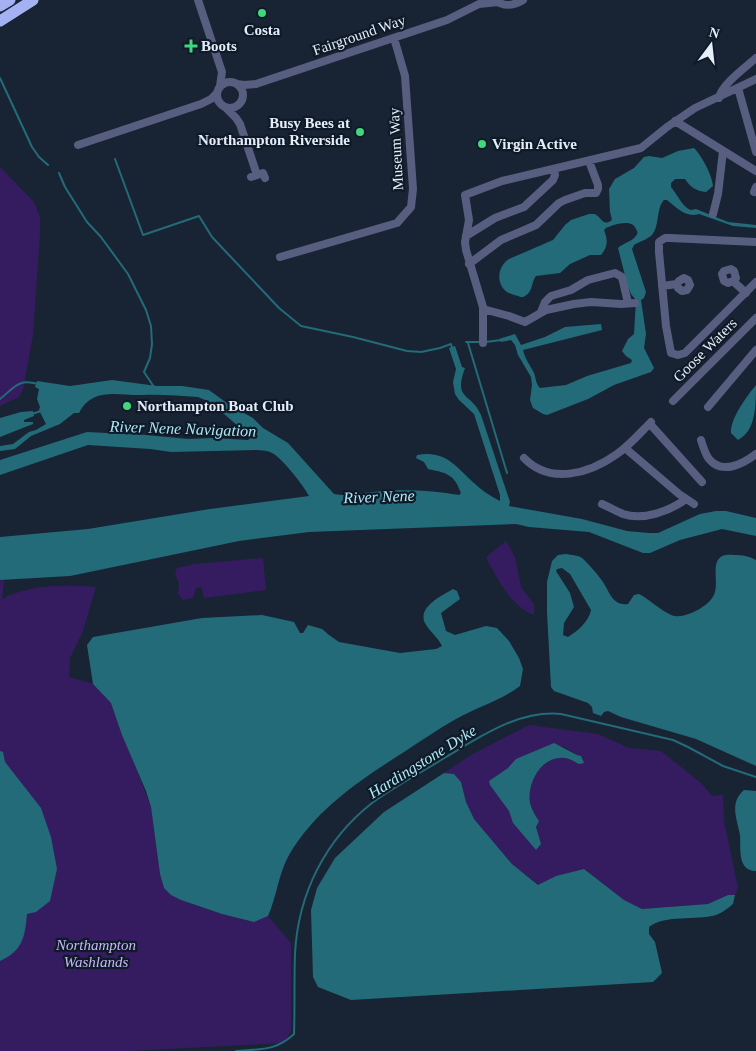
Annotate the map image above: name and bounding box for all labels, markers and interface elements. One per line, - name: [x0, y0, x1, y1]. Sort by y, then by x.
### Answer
- marker: Costa: [256, 7, 268, 19]
- street label: Fairground Way: [311, 11, 408, 58]
- north arrow: [686, 20, 736, 70]
- place label: Costa: [244, 22, 281, 38]
- text: N: [707, 24, 721, 41]
- place label: Boots: [201, 38, 237, 54]
- marker: Boots: [185, 40, 197, 52]
- street label: Museum Way: [386, 107, 406, 191]
- place label: Busy Bees at Northampton Riverside: [198, 115, 350, 148]
- marker: Busy Bees at Northampton Riverside: [354, 126, 366, 138]
- place label: Virgin Active: [492, 136, 577, 152]
- marker: Virgin Active: [476, 138, 488, 150]
- street label: Goose Waters: [670, 315, 740, 385]
- place label: Northampton Boat Club: [137, 398, 294, 414]
- marker: Northampton Boat Club: [121, 400, 133, 412]
- water label: River Nene Navigation: [108, 417, 257, 441]
- water label: River Nene: [342, 487, 415, 506]
- water label: Hardingstone Dyke: [364, 721, 480, 803]
- park label: Northampton Washlands: [55, 937, 136, 970]

